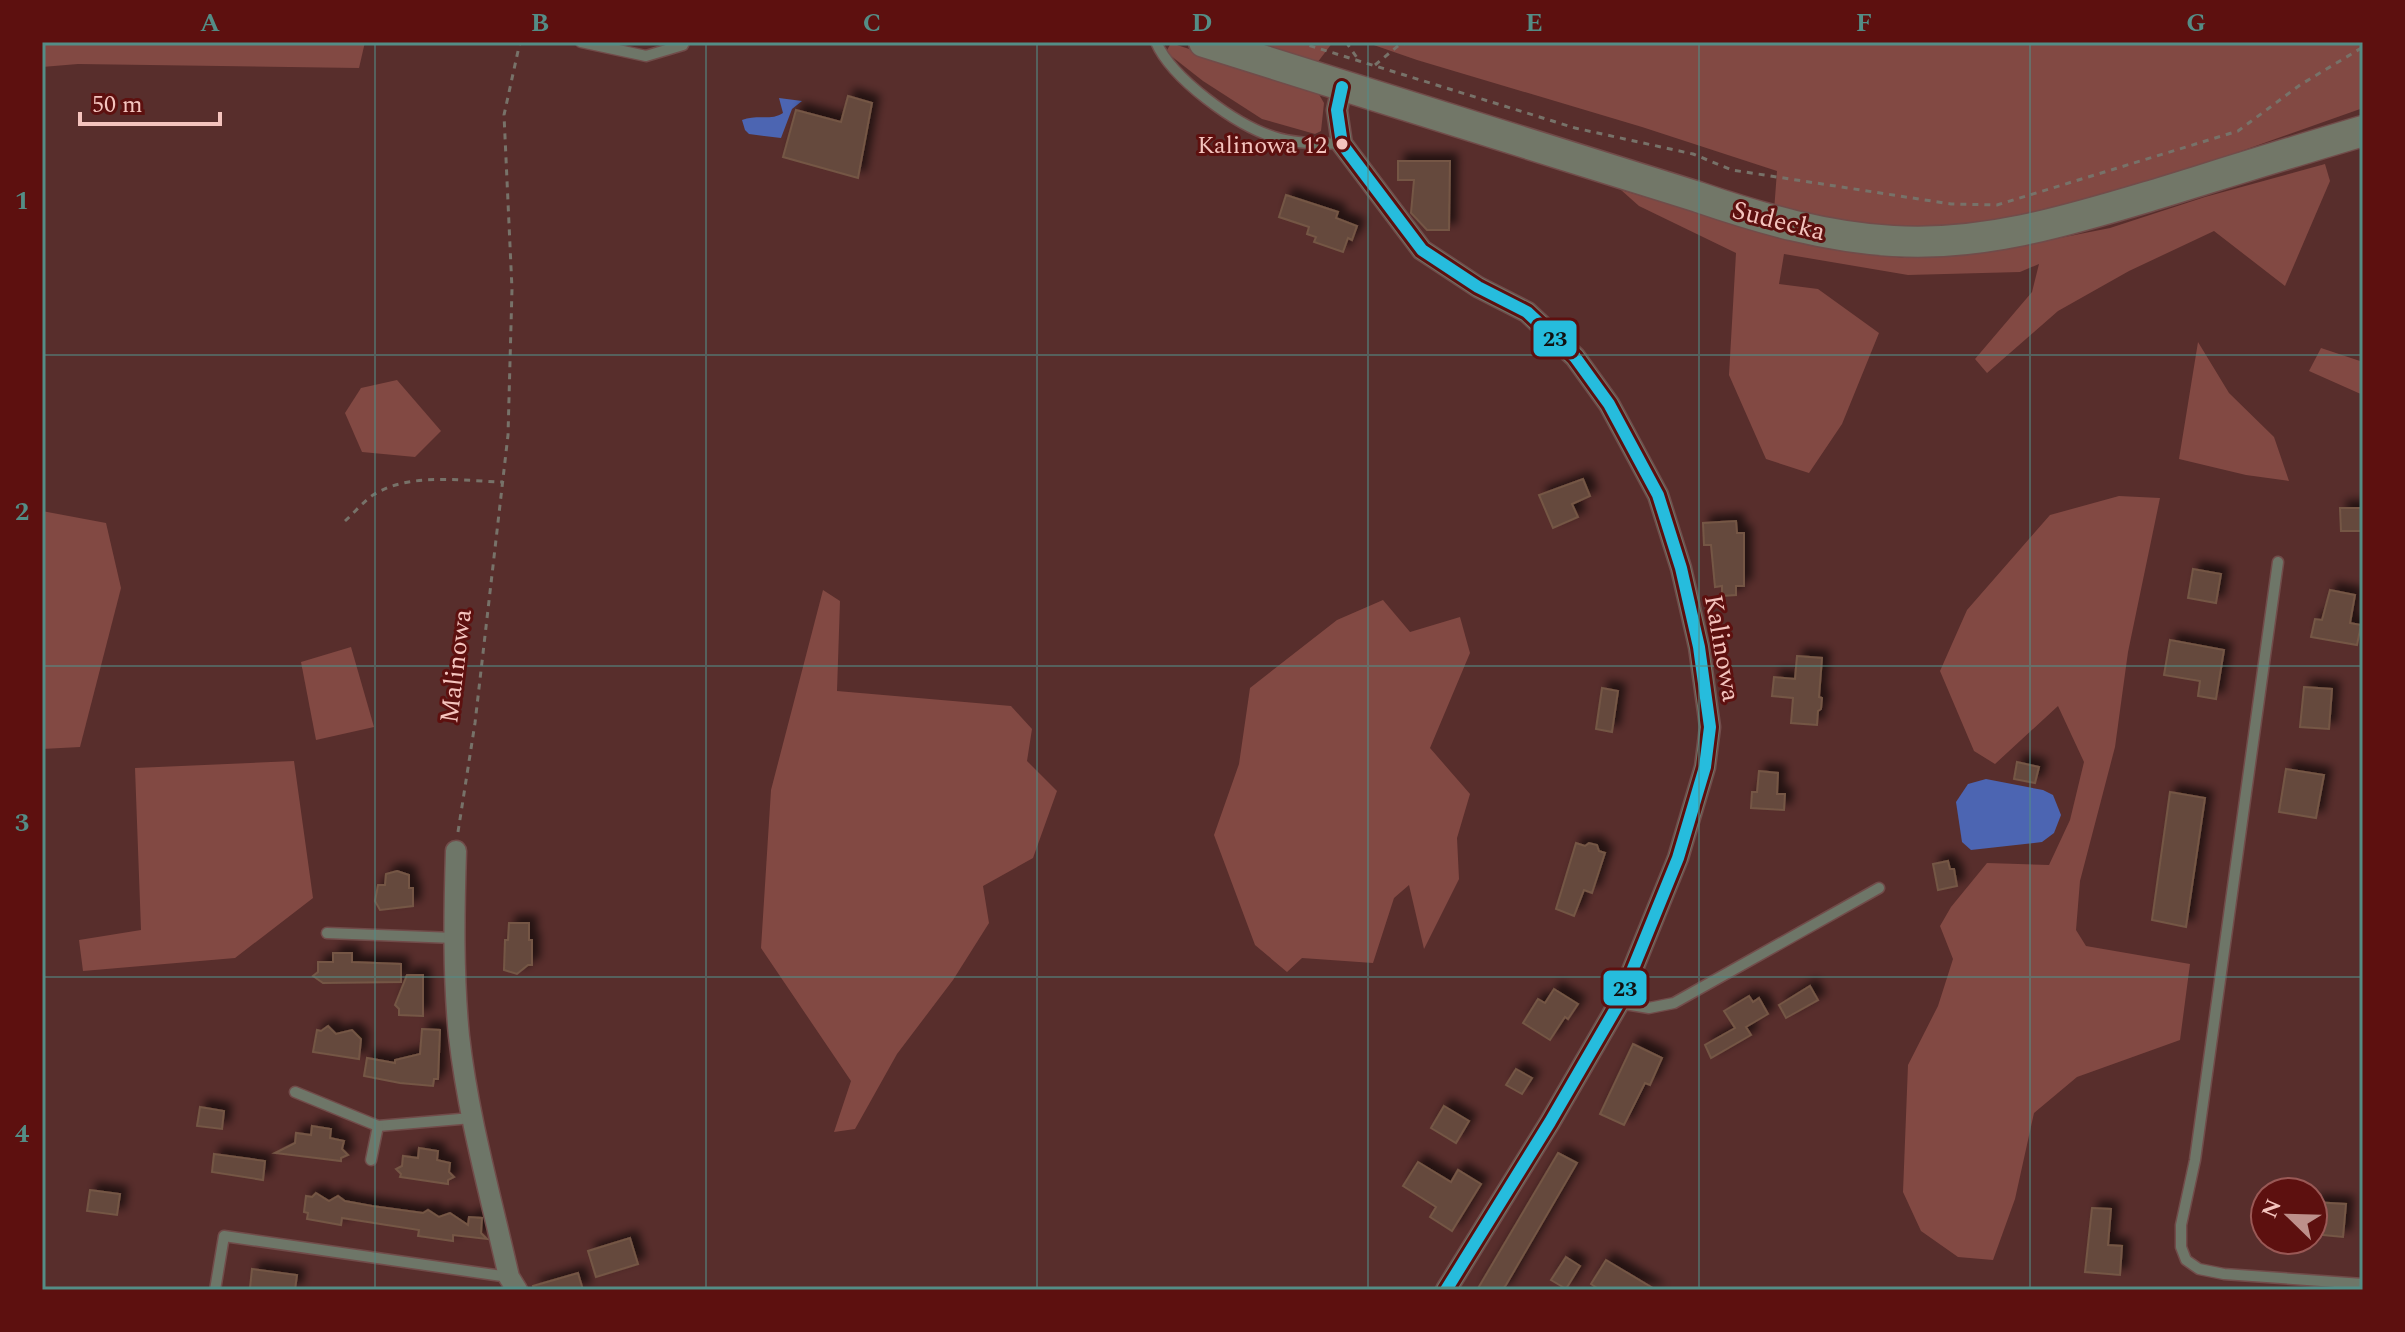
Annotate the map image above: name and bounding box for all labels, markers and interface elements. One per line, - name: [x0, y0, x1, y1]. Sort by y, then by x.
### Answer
- text: A: [200, 3, 220, 43]
- text: B: [531, 3, 549, 43]
- text: C: [863, 3, 881, 43]
- text: D: [1192, 3, 1212, 43]
- text: E: [1525, 3, 1543, 43]
- text: F: [1856, 3, 1872, 43]
- text: G: [2186, 3, 2206, 43]
- scale bar: [80, 76, 220, 126]
- text: 50 m: [92, 87, 143, 123]
- place label: Kalinowa 12: [1197, 128, 1327, 164]
- marker: Kalinowa 12: [1334, 136, 1350, 152]
- text: 1: [15, 181, 29, 221]
- street label: Sudecka: [1728, 190, 1830, 252]
- line badge: 23: [1532, 319, 1578, 358]
- text: 23: [1543, 323, 1567, 356]
- text: 2: [15, 492, 29, 532]
- street label: Kalinowa: [1693, 592, 1751, 705]
- street label: Malinowa: [429, 606, 483, 726]
- text: 3: [15, 803, 29, 843]
- line badge: 23: [1602, 969, 1648, 1007]
- text: 23: [1613, 973, 1637, 1006]
- text: 4: [15, 1114, 30, 1154]
- north arrow: [2249, 1176, 2329, 1256]
- text: N: [2253, 1194, 2291, 1223]

